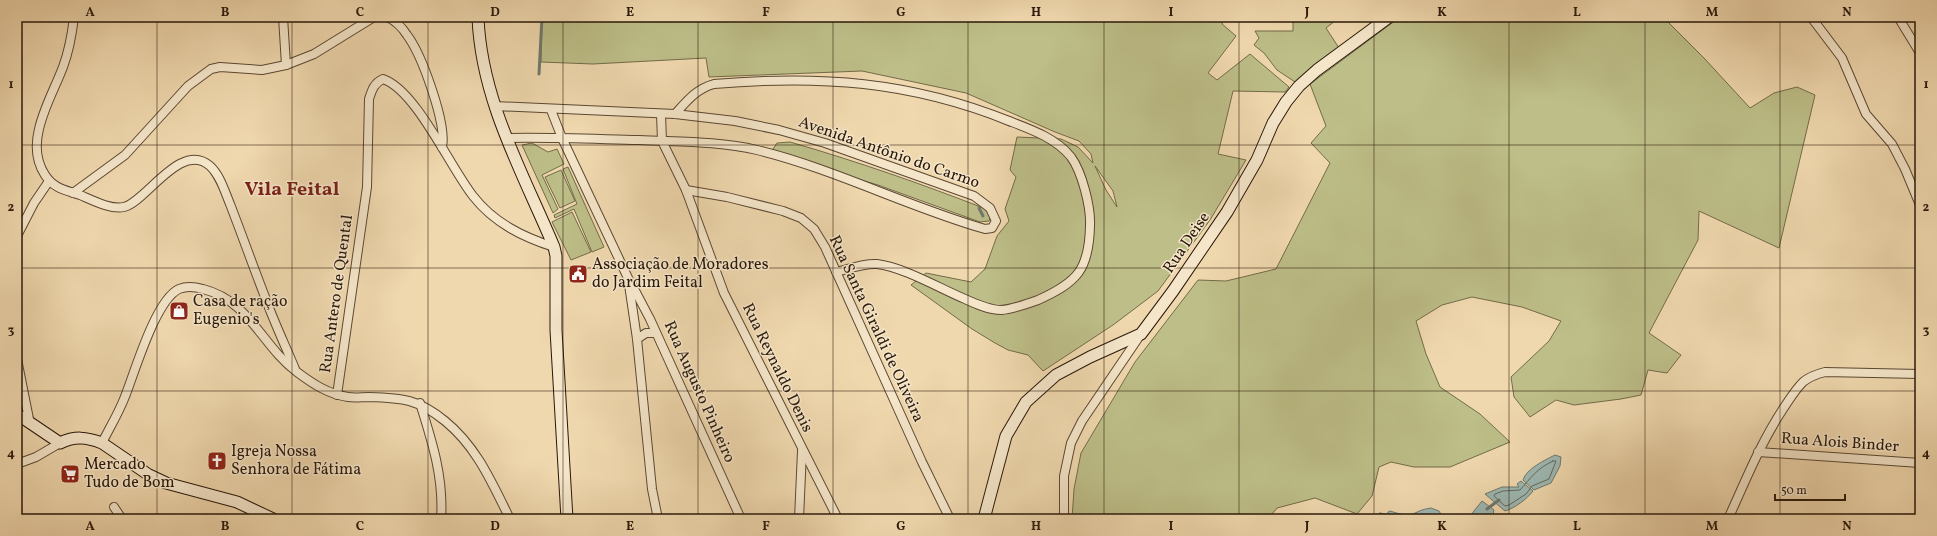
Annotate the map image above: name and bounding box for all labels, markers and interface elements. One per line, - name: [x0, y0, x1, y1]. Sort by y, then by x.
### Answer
- text: A: [85, 4, 95, 22]
- text: B: [221, 4, 230, 22]
- text: C: [356, 4, 364, 22]
- text: D: [490, 4, 500, 22]
- text: E: [626, 4, 634, 22]
- text: F: [762, 4, 770, 22]
- text: G: [896, 4, 906, 22]
- text: H: [1031, 4, 1041, 22]
- text: I: [1169, 4, 1174, 22]
- text: J: [1304, 4, 1310, 22]
- text: K: [1437, 4, 1447, 22]
- text: L: [1573, 4, 1581, 22]
- text: M: [1706, 4, 1719, 22]
- text: N: [1842, 4, 1852, 22]
- text: 1: [8, 76, 14, 94]
- text: 1: [1923, 76, 1929, 94]
- street label: Avenida Antônio do Carmo: [796, 112, 982, 194]
- district label: Vila Feital: [244, 176, 340, 204]
- text: 2: [8, 199, 15, 217]
- text: 2: [1923, 199, 1930, 217]
- street label: Rua Deise: [1158, 208, 1216, 278]
- street label: Rua Antero de Quental: [315, 213, 359, 374]
- street label: Rua Santa Giraldi de Oliveira: [823, 232, 929, 426]
- place label: Associação de Moradores do Jardim Feital: [592, 254, 769, 294]
- public building icon: Associação de Moradores do Jardim Feital: [567, 263, 589, 285]
- place label: Casa de ração Eugenio's: [193, 291, 288, 331]
- shop icon: Casa de ração Eugenio's: [168, 300, 190, 322]
- street label: Rua Reynaldo Denis: [736, 300, 818, 436]
- street label: Rua Augusto Pinheiro: [658, 318, 740, 466]
- text: 3: [8, 322, 15, 340]
- text: 3: [1923, 322, 1930, 340]
- street label: Rua Alois Binder: [1780, 428, 1900, 458]
- place label: Igreja Nossa Senhora de Fátima: [231, 441, 361, 481]
- text: 4: [7, 445, 15, 463]
- text: 4: [1922, 445, 1930, 463]
- church icon: Igreja Nossa Senhora de Fátima: [206, 450, 228, 472]
- place label: Mercado Tudo de Bom: [84, 454, 175, 494]
- supermarket icon: Mercado Tudo de Bom: [59, 463, 81, 485]
- scale bar: [1775, 476, 1845, 502]
- text: 50 m: [1781, 483, 1807, 499]
- text: A: [85, 518, 95, 536]
- text: B: [221, 518, 230, 536]
- text: C: [356, 518, 364, 536]
- text: D: [490, 518, 500, 536]
- text: E: [626, 518, 634, 536]
- text: F: [762, 518, 770, 536]
- text: G: [896, 518, 906, 536]
- text: H: [1031, 518, 1041, 536]
- text: I: [1169, 518, 1174, 536]
- text: J: [1304, 518, 1310, 536]
- text: K: [1437, 518, 1447, 536]
- text: L: [1573, 518, 1581, 536]
- text: M: [1706, 518, 1719, 536]
- text: N: [1842, 518, 1852, 536]

